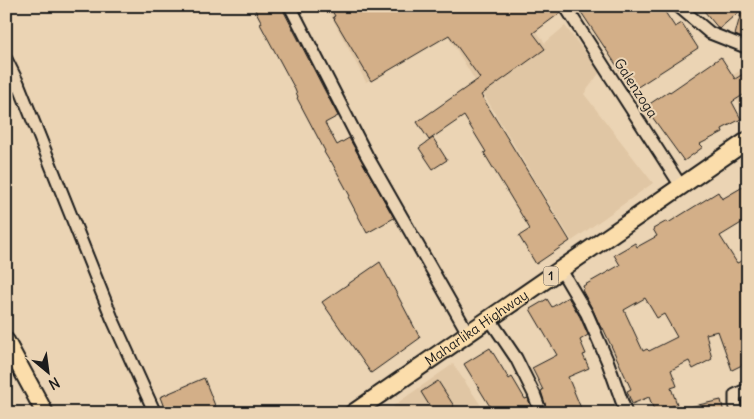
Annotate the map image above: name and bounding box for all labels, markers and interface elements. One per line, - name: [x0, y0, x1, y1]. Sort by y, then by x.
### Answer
- street label: Galenzoga: [610, 55, 662, 121]
- road number: 1: [544, 266, 558, 286]
- street label: Maharlika Highway: [421, 286, 532, 370]
- north arrow: [22, 346, 72, 396]
- text: N: [46, 373, 63, 394]

